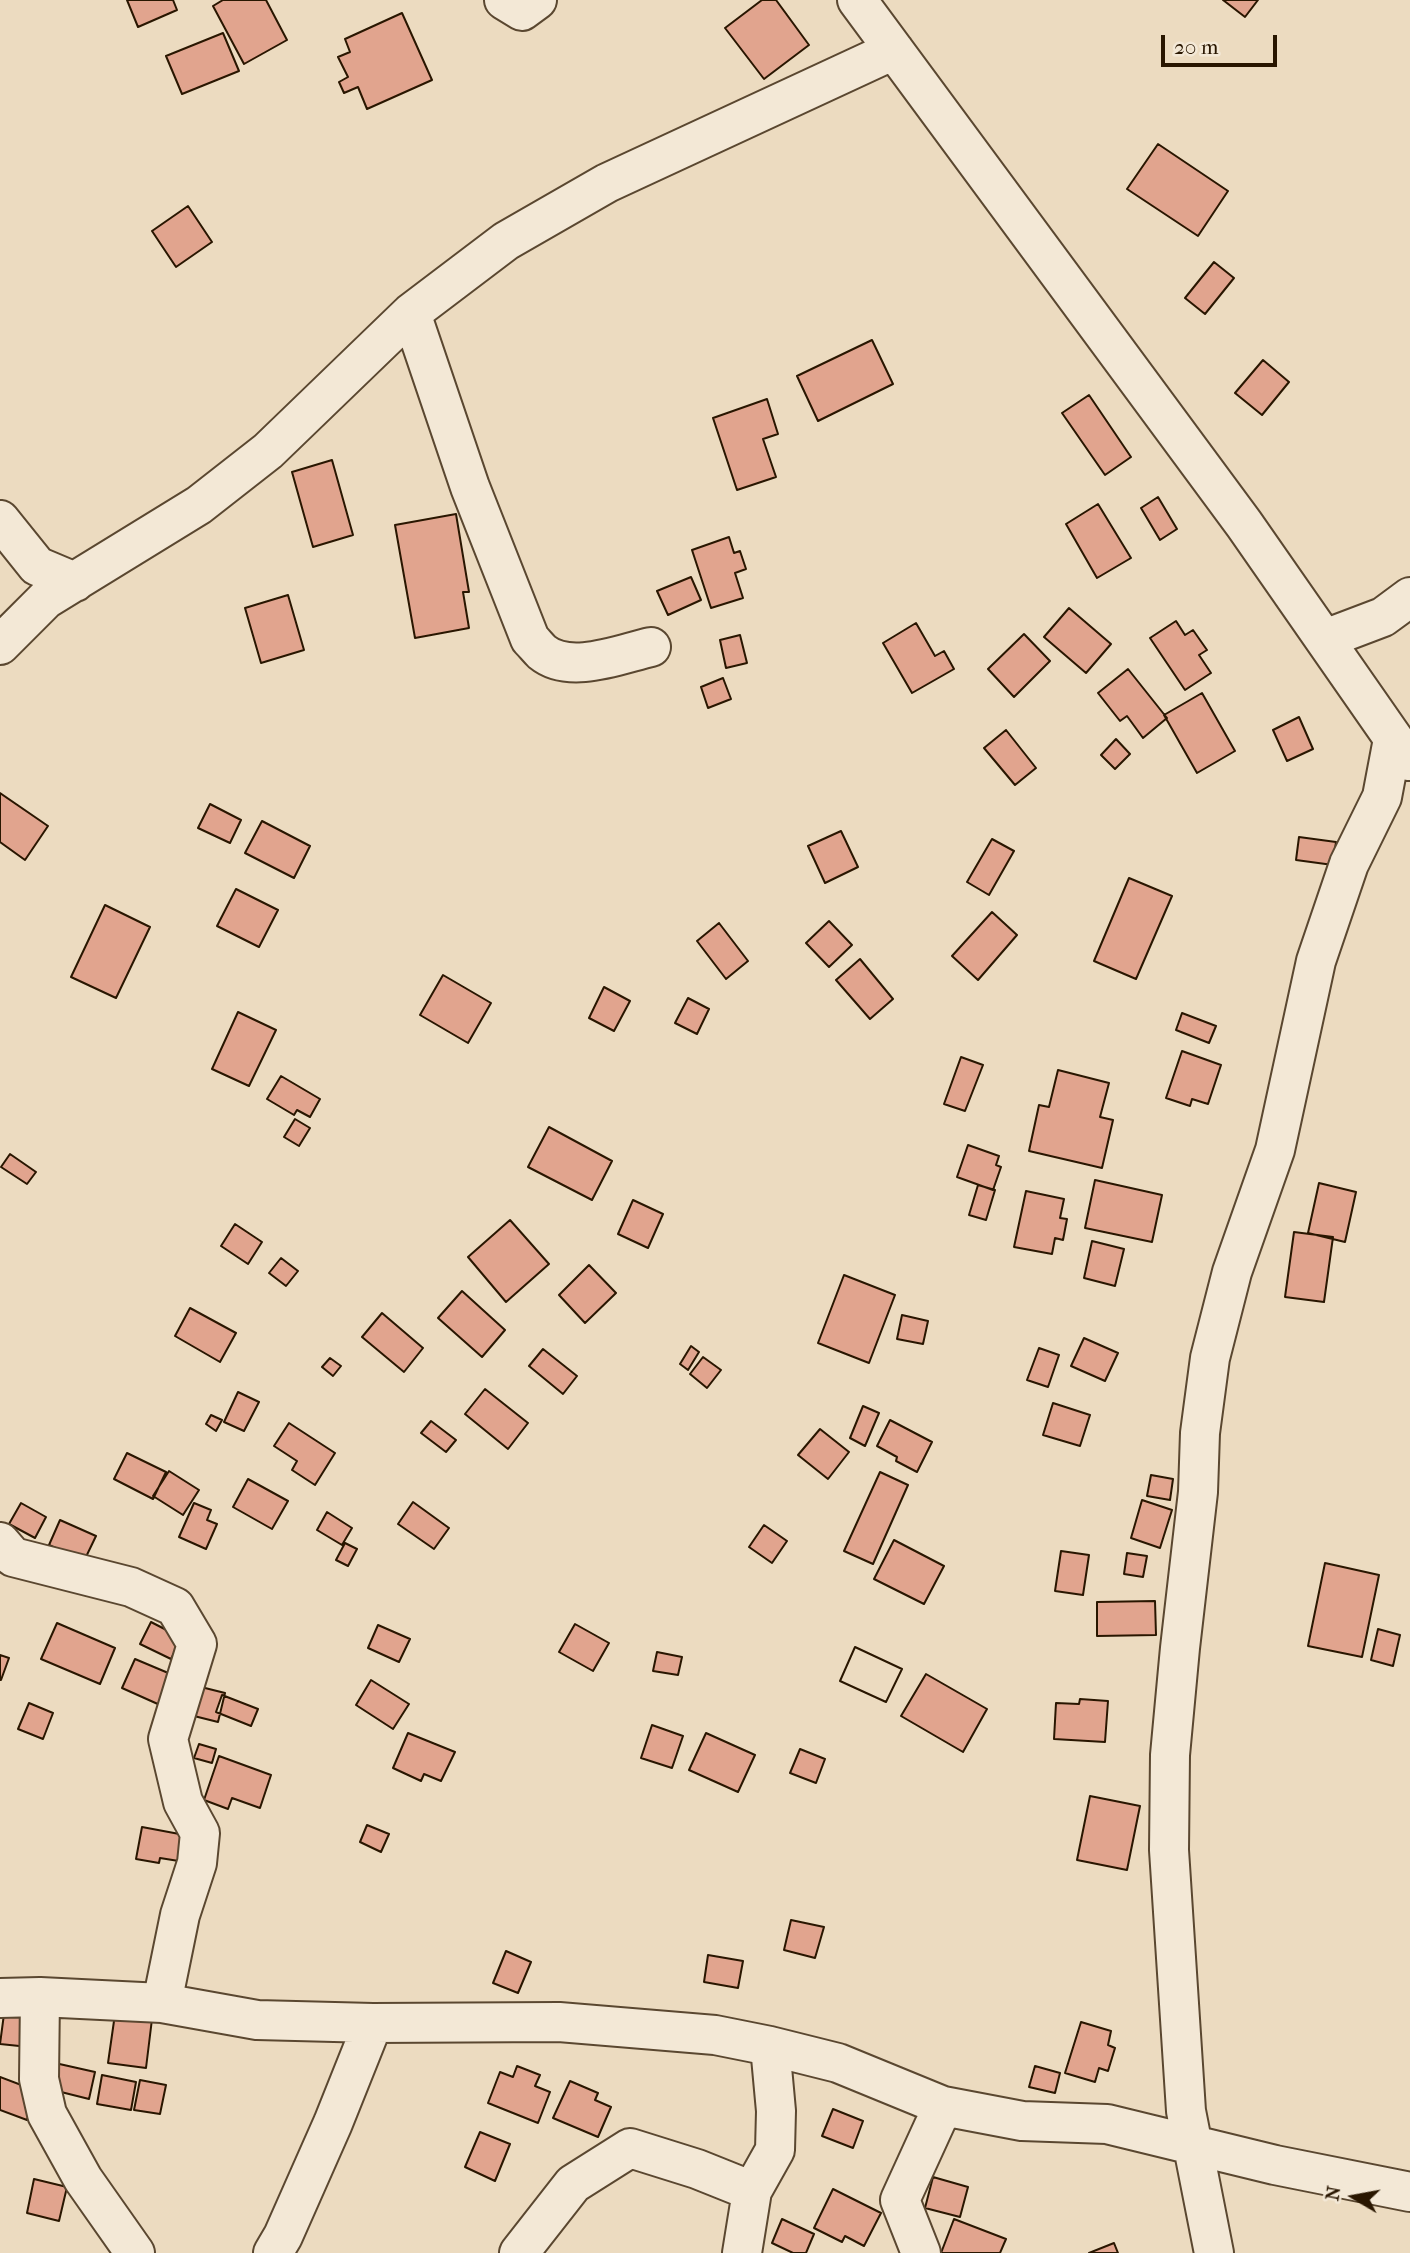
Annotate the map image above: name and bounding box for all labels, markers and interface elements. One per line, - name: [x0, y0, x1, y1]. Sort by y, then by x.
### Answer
- scale bar: [1165, 21, 1280, 65]
- text: 20 m: [1174, 35, 1218, 59]
- north arrow: [1319, 2162, 1389, 2232]
- text: N: [1321, 2184, 1345, 2202]

